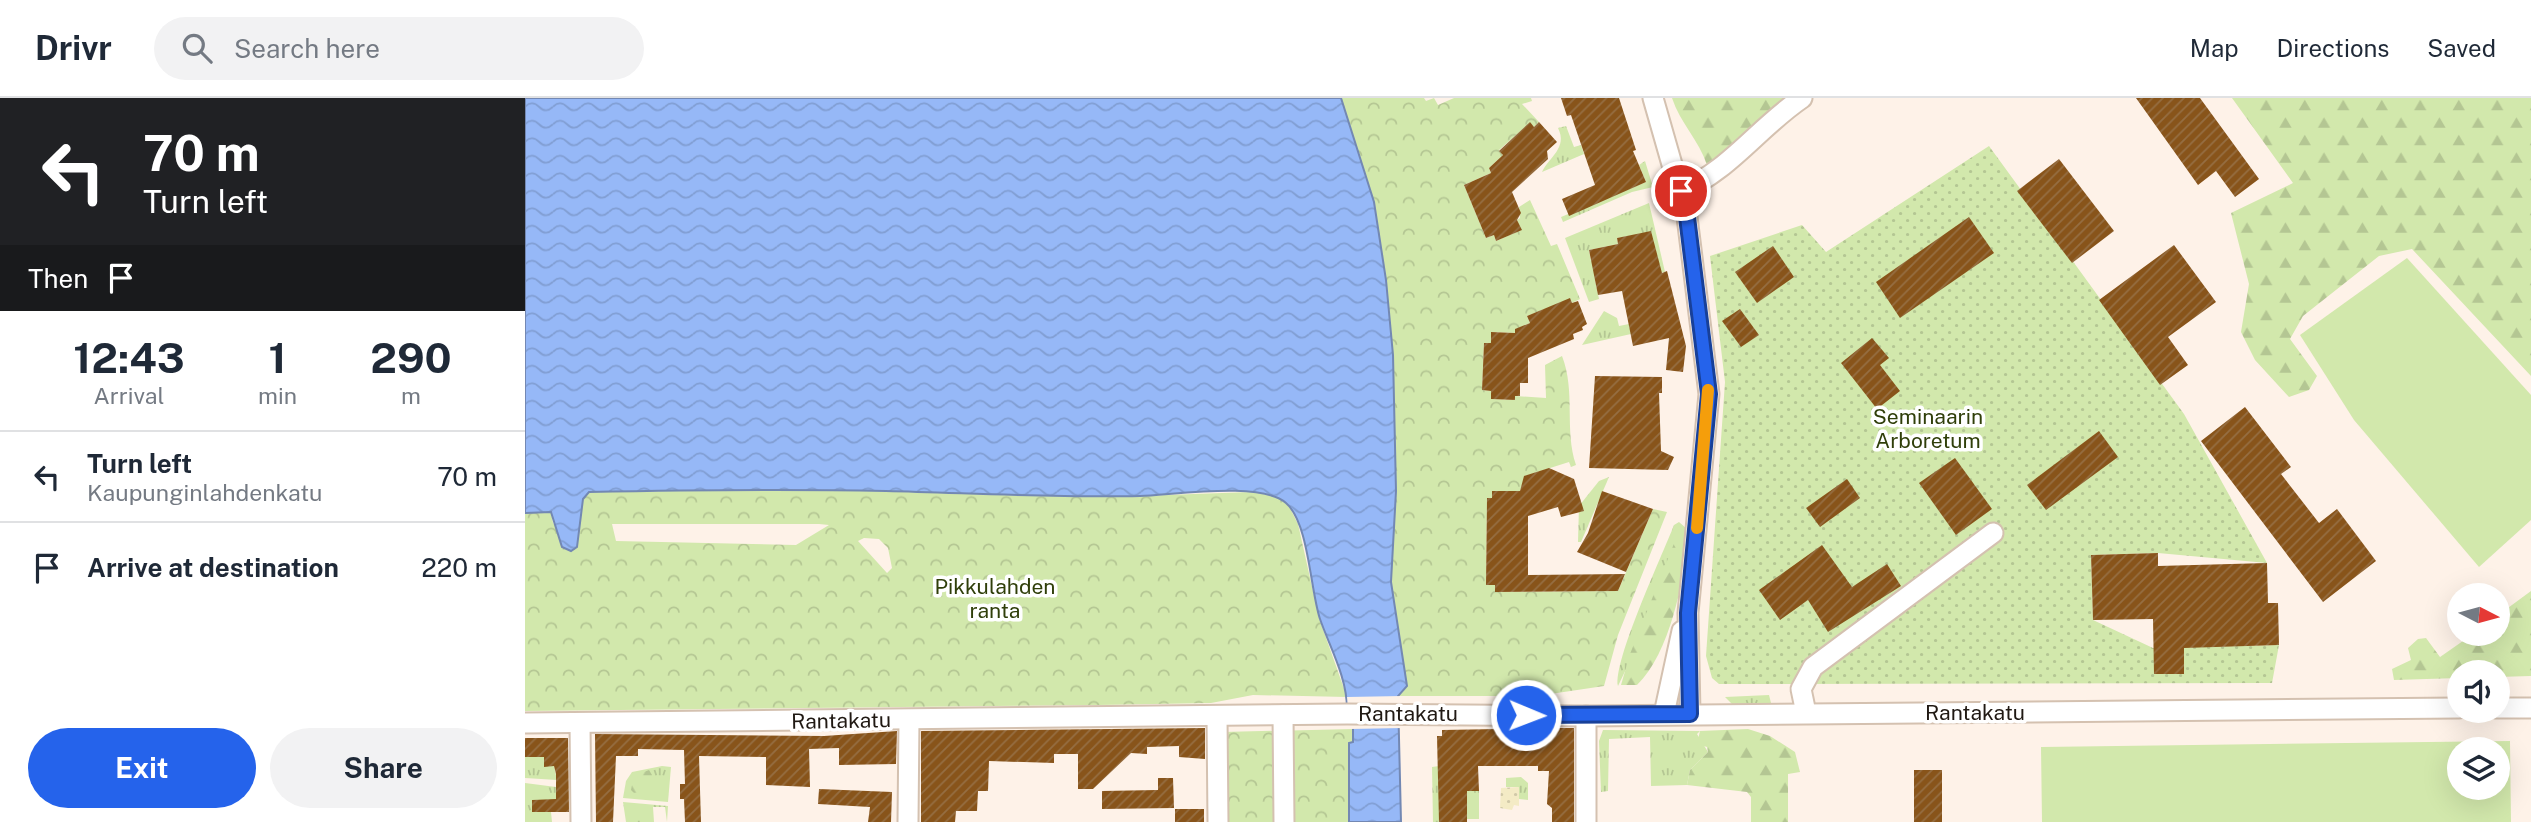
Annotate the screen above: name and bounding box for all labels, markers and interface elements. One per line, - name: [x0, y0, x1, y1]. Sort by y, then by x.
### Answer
- search box: [154, 17, 644, 80]
- text: Drivr: [35, 29, 112, 67]
- icon: search: [178, 29, 216, 67]
- text: Search here: [234, 33, 380, 64]
- text: Map: [2190, 34, 2239, 62]
- text: Directions: [2277, 34, 2389, 62]
- text: Saved: [2427, 34, 2496, 62]
- text: 70 m: [143, 124, 260, 182]
- icon: left: [28, 126, 119, 217]
- pin: [1651, 161, 1711, 221]
- icon: arrive: [1662, 172, 1700, 210]
- text: Turn left: [143, 183, 268, 220]
- icon: arrive: [102, 259, 140, 297]
- text: Then: [28, 263, 88, 294]
- text: 12:43: [73, 333, 185, 382]
- text: 1: [269, 333, 286, 382]
- text: 290: [370, 333, 452, 382]
- text: Arrival: [93, 382, 165, 409]
- text: min: [258, 382, 297, 409]
- text: m: [401, 382, 421, 409]
- park label: Seminaarin Arboretum: [1873, 404, 1983, 453]
- text: Turn left: [87, 448, 192, 479]
- icon: left: [28, 458, 66, 496]
- text: 70 m: [437, 461, 497, 492]
- text: Kaupunginlahdenkatu: [87, 479, 322, 506]
- icon: arrive: [28, 549, 66, 587]
- text: Arrive at destination: [87, 552, 339, 583]
- text: 220 m: [421, 552, 497, 583]
- park label: Pikkulahden ranta: [935, 574, 1055, 623]
- north arrow: [2447, 583, 2509, 646]
- map controls: [2447, 583, 2510, 800]
- button: sound: [2447, 660, 2510, 723]
- position arrow: [1489, 678, 1563, 752]
- street label: Rantakatu: [1925, 700, 2025, 725]
- street label: Rantakatu: [1358, 701, 1458, 726]
- street label: Rantakatu: [791, 707, 891, 734]
- button: Exit: [28, 728, 256, 808]
- button: Share: [270, 728, 497, 808]
- button: layers: [2447, 737, 2510, 800]

